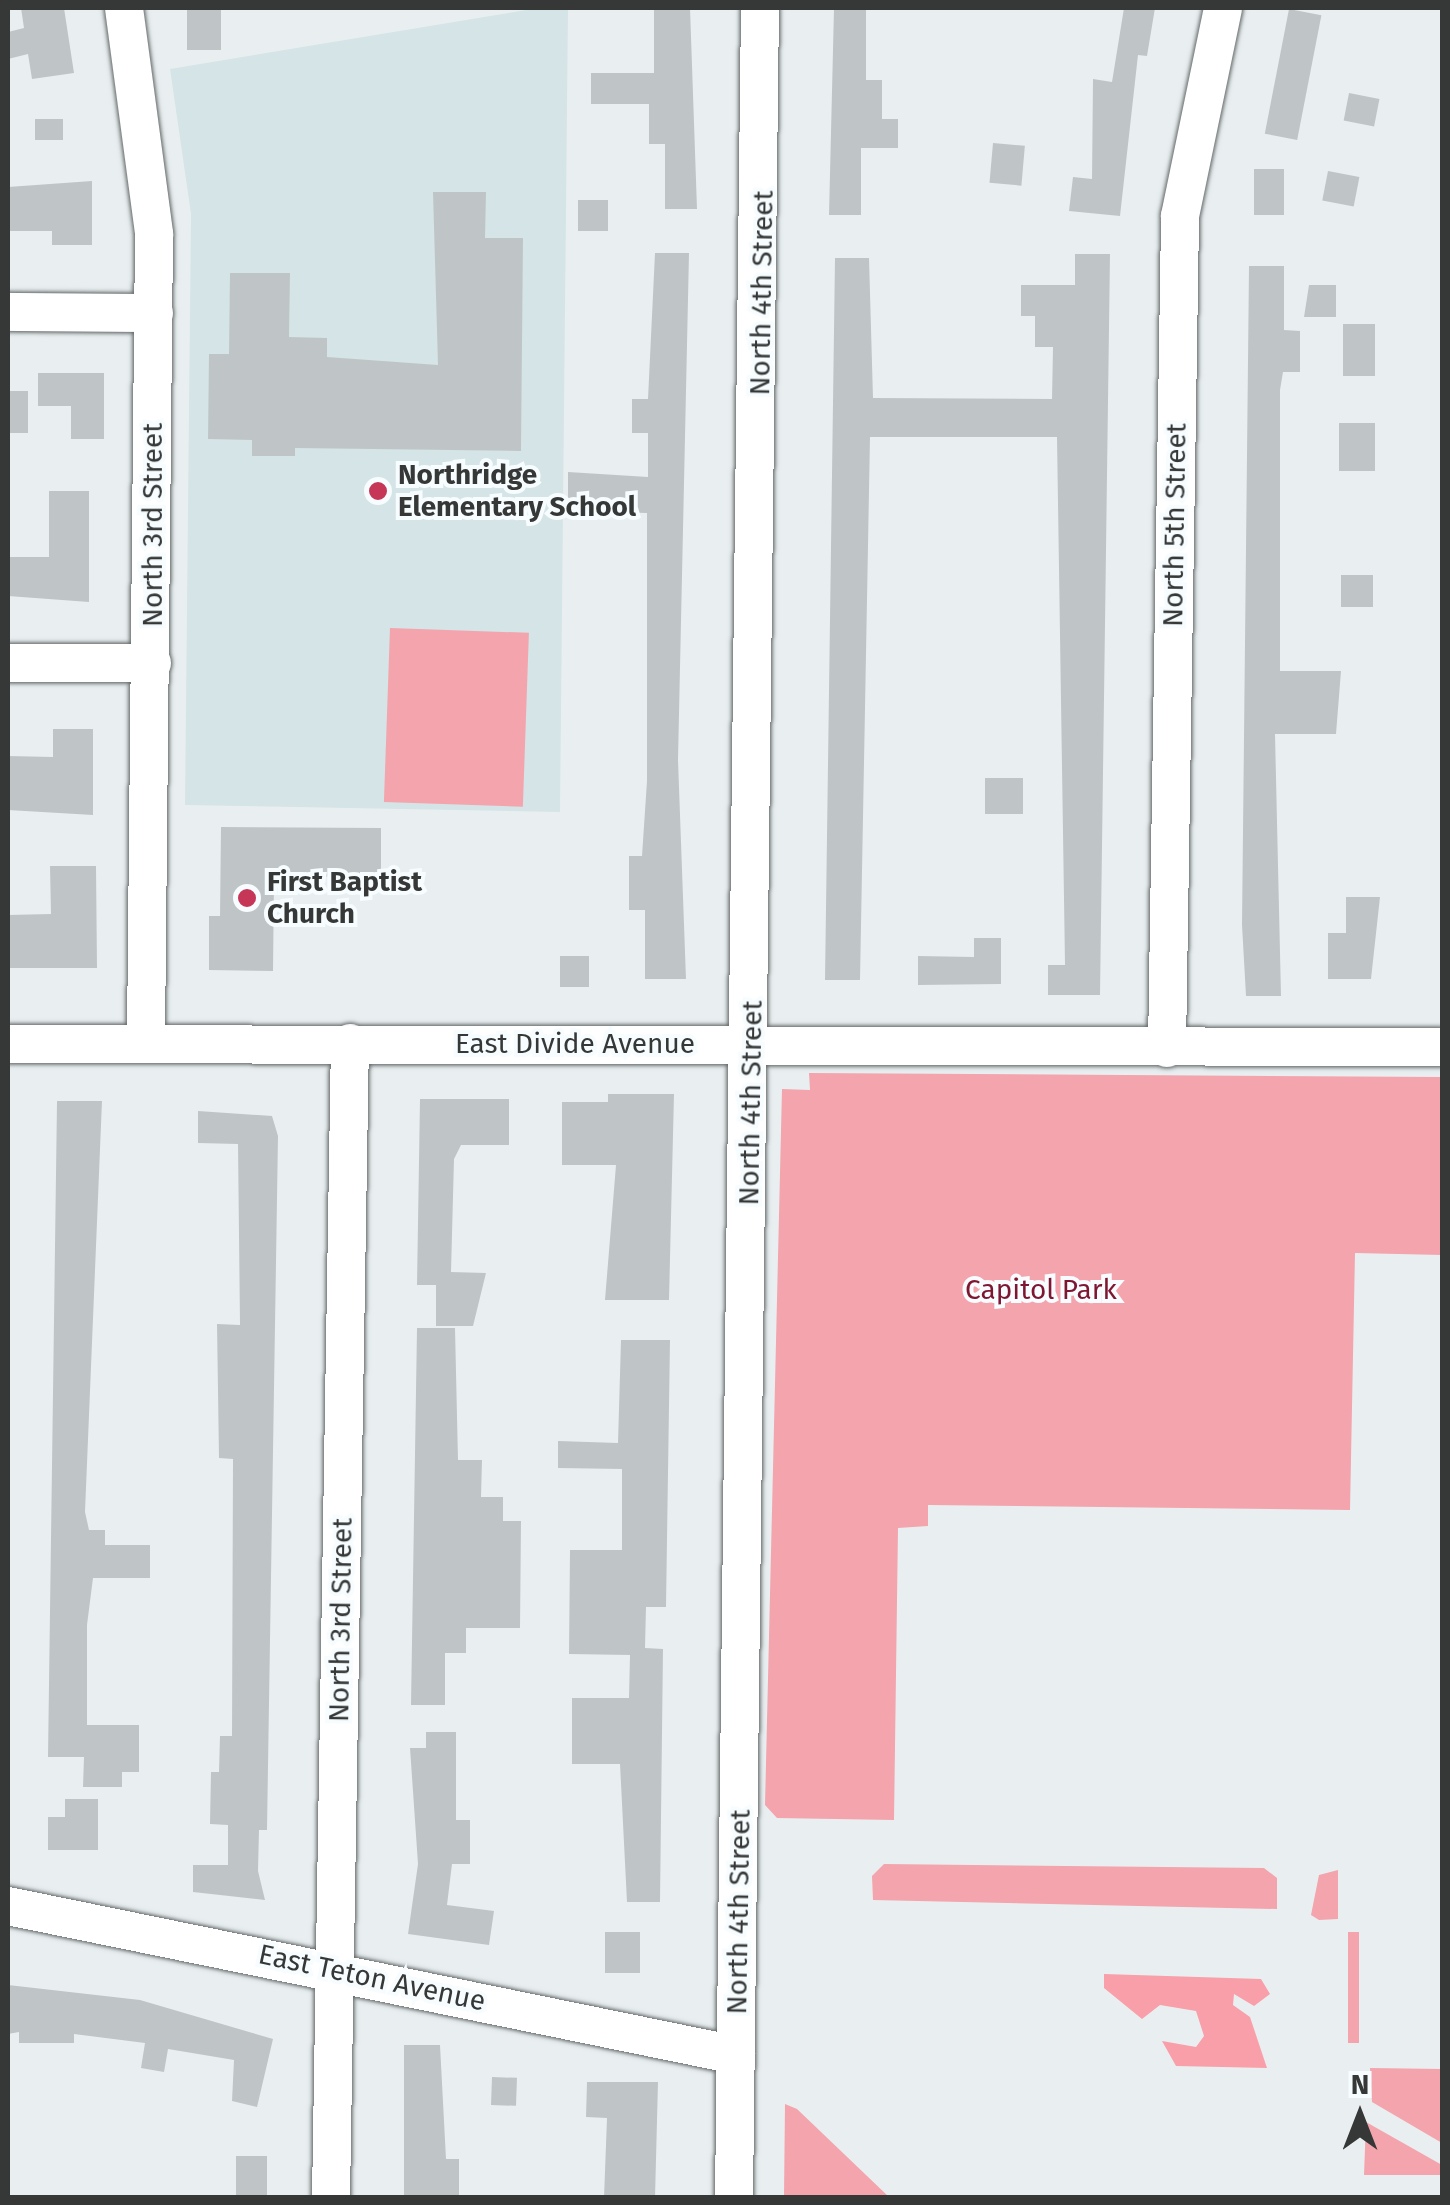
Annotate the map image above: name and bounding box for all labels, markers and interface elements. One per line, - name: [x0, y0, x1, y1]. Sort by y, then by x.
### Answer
- street label: North 4th Street: [743, 190, 781, 396]
- street label: North 3rd Street: [136, 423, 170, 627]
- street label: North 5th Street: [1156, 423, 1194, 627]
- place label: Northridge Elementary School: [398, 458, 636, 524]
- marker: Northridge Elementary School: [367, 480, 389, 502]
- place label: First Baptist Church: [267, 865, 422, 931]
- marker: First Baptist Church: [236, 887, 258, 909]
- street label: North 4th Street: [732, 1000, 770, 1206]
- street label: East Divide Avenue: [455, 1027, 695, 1061]
- park label: Capitol Park: [965, 1273, 1117, 1307]
- street label: North 3rd Street: [322, 1518, 360, 1722]
- street label: North 4th Street: [720, 1809, 758, 2015]
- street label: East Teton Avenue: [255, 1938, 489, 2018]
- north arrow: [1310, 2065, 1410, 2165]
- text: N: [1351, 2068, 1369, 2101]

